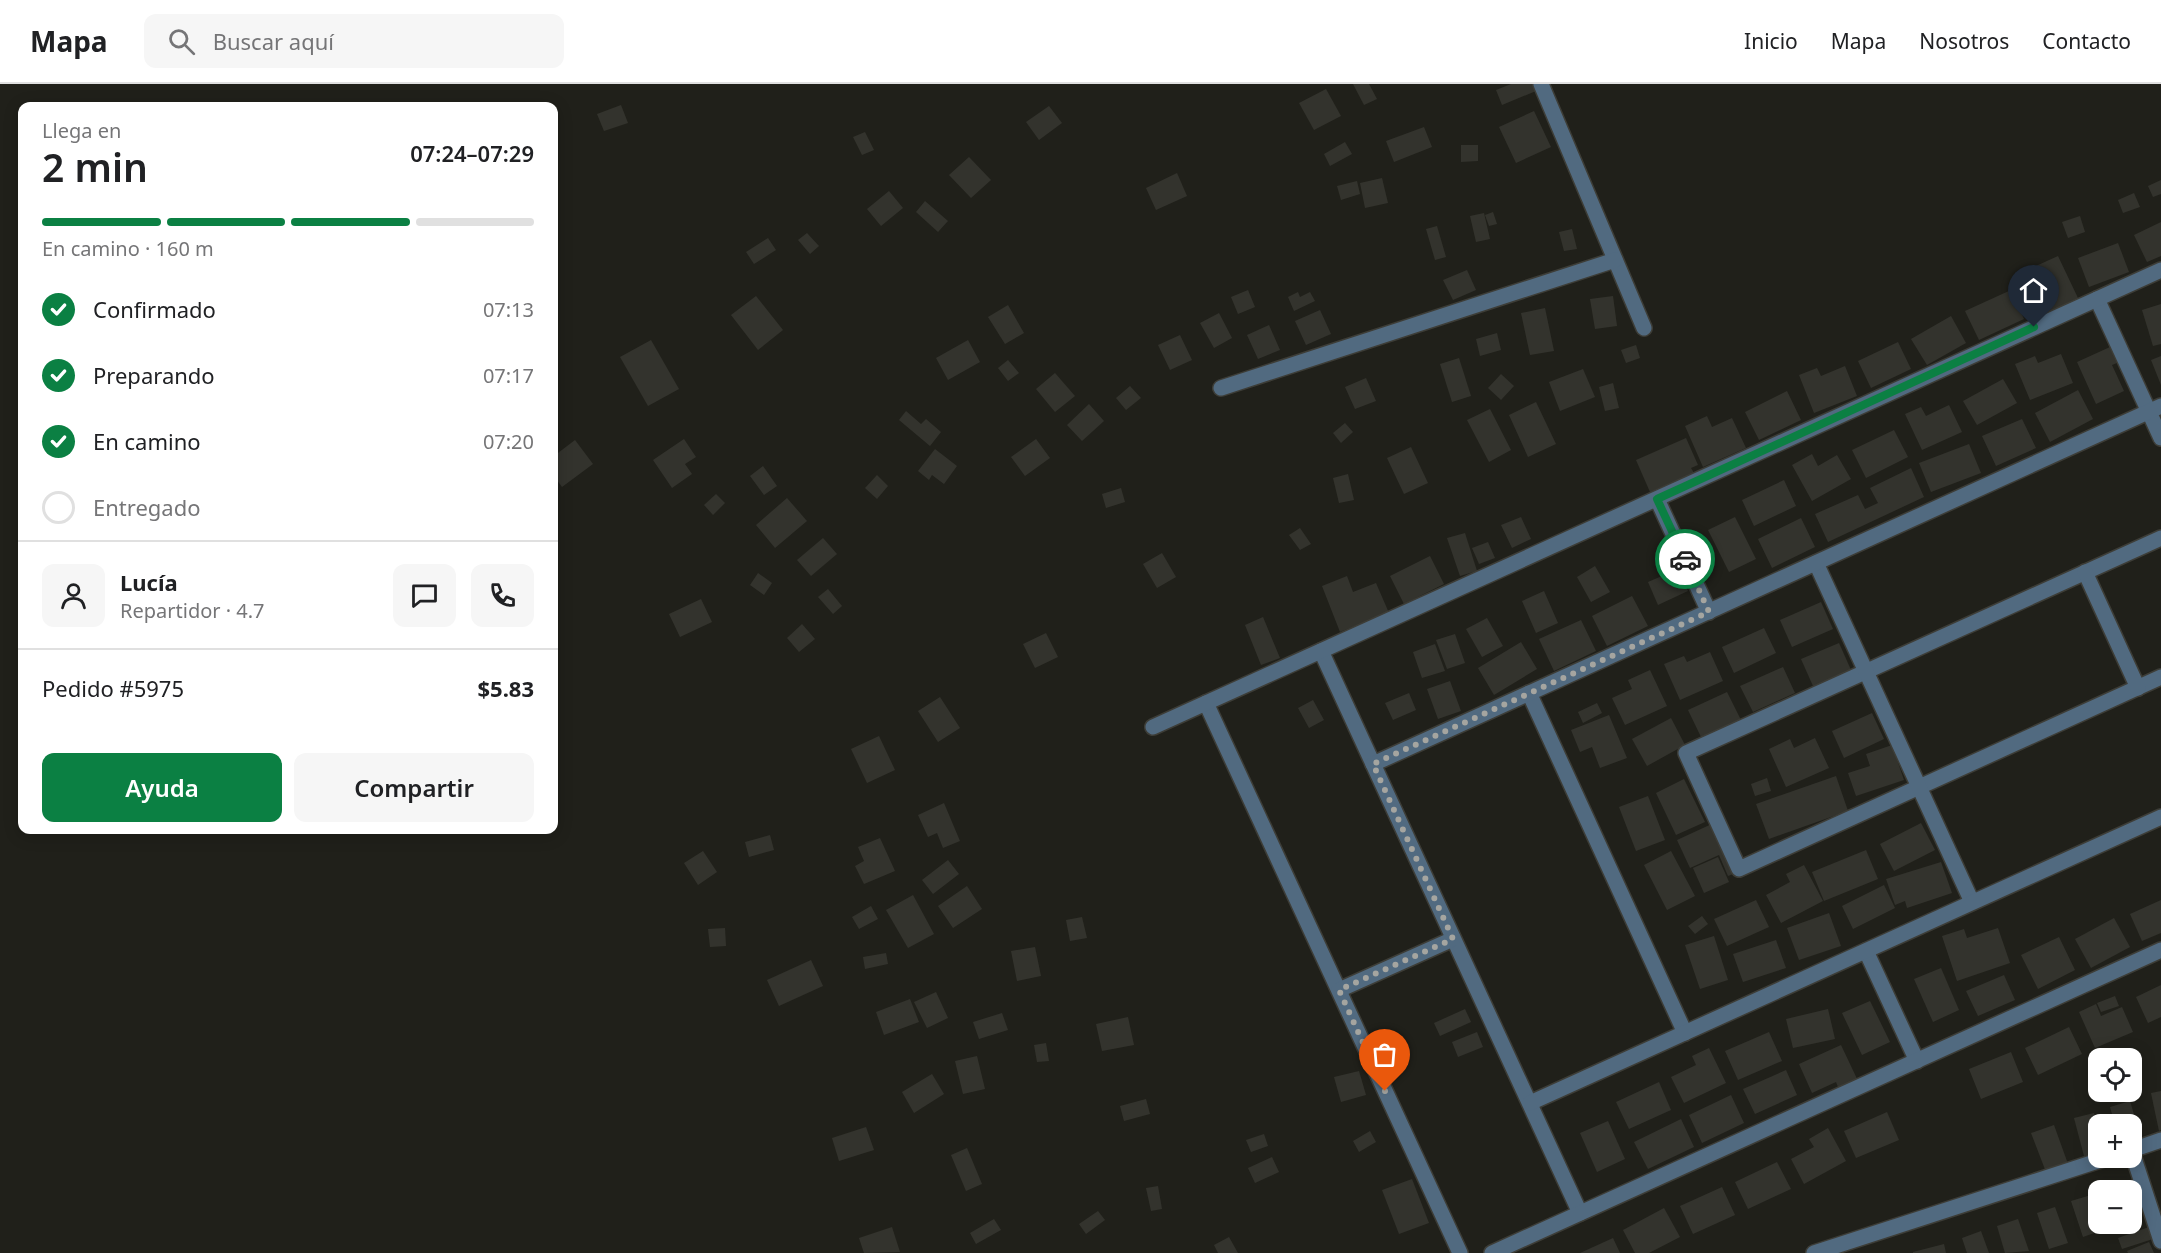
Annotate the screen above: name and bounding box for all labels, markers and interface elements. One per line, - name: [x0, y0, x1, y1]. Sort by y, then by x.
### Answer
- search box: [144, 14, 564, 68]
- text: Mapa: [30, 22, 108, 60]
- icon: search: [165, 25, 198, 58]
- text: Buscar aquí: [213, 26, 334, 56]
- text: Inicio: [1744, 27, 1798, 55]
- text: Mapa: [1831, 27, 1886, 55]
- text: Nosotros: [1919, 27, 2009, 55]
- text: Contacto: [2042, 27, 2131, 55]
- text: Llega en: [42, 117, 121, 144]
- text: 07:24–07:29: [410, 138, 534, 168]
- text: 2 min: [42, 140, 148, 193]
- text: En camino · 160 m: [42, 235, 214, 262]
- pin: [2008, 265, 2059, 327]
- icon: home: [2017, 274, 2050, 307]
- icon: check: [42, 293, 75, 326]
- text: Confirmado: [93, 294, 216, 324]
- text: 07:13: [483, 296, 534, 323]
- icon: check: [42, 359, 75, 392]
- text: Preparando: [93, 360, 215, 390]
- text: 07:17: [483, 362, 534, 389]
- icon: check: [42, 425, 75, 458]
- text: En camino: [93, 426, 201, 456]
- text: 07:20: [483, 428, 534, 455]
- text: Entregado: [93, 492, 201, 522]
- courier: [1655, 529, 1715, 589]
- icon: car: [1669, 543, 1702, 576]
- button: person: [42, 564, 105, 627]
- button: chat: [393, 564, 456, 627]
- button: phone: [471, 564, 534, 627]
- text: Lucía: [120, 567, 178, 597]
- text: Repartidor · 4.7: [120, 597, 265, 624]
- text: Pedido #5975: [42, 673, 184, 703]
- text: $5.83: [477, 673, 534, 703]
- button: Ayuda: [42, 753, 282, 822]
- button: Compartir: [294, 753, 534, 822]
- pin: [1359, 1029, 1410, 1091]
- icon: bag: [1368, 1038, 1401, 1071]
- map controls: [2088, 1048, 2142, 1234]
- button: locate: [2088, 1048, 2142, 1102]
- button: +: [2088, 1114, 2142, 1168]
- button: −: [2088, 1180, 2142, 1234]

